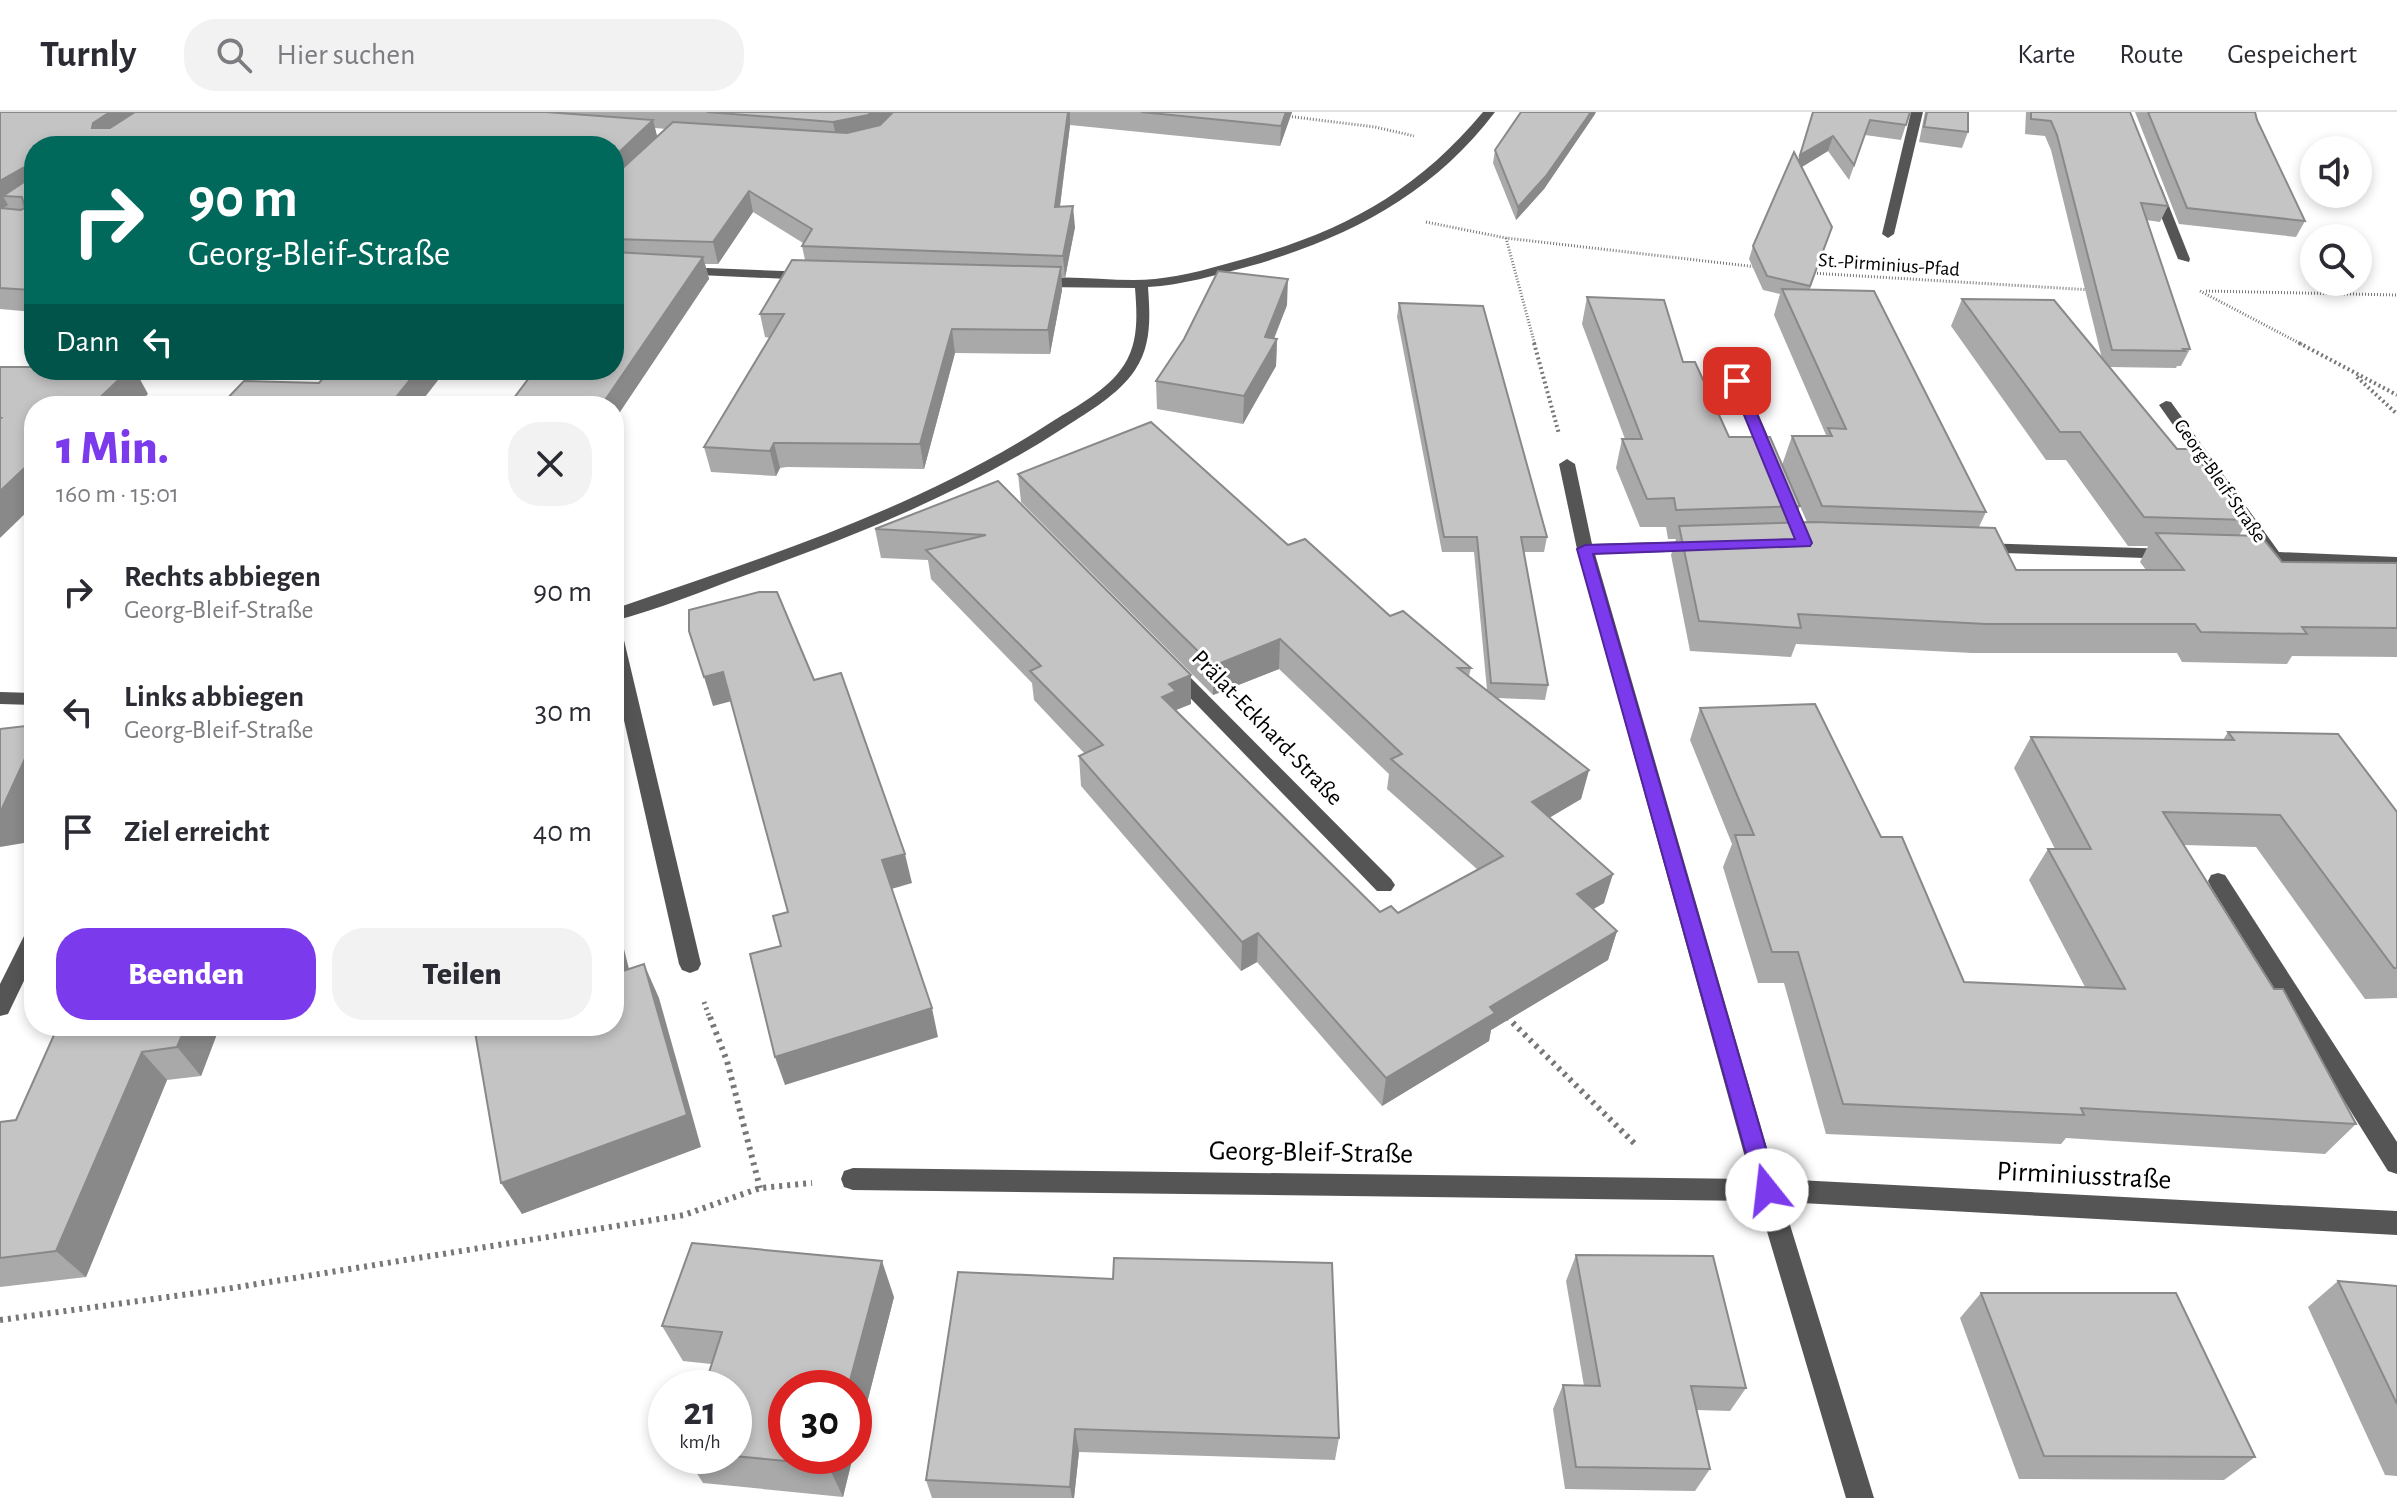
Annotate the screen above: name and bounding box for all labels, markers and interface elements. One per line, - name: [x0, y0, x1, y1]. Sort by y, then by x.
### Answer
- search box: [184, 19, 744, 91]
- icon: search: [212, 33, 256, 77]
- text: Turnly: [40, 36, 136, 74]
- text: Hier suchen: [276, 40, 416, 70]
- text: Karte: [2017, 41, 2075, 69]
- text: Route: [2119, 41, 2183, 69]
- text: Gespeichert: [2227, 41, 2357, 69]
- map controls: [2300, 136, 2372, 296]
- button: sound: [2300, 136, 2372, 208]
- icon: right: [56, 168, 160, 272]
- text: 90 m: [188, 171, 298, 227]
- button: search: [2300, 224, 2372, 296]
- text: Georg-Bleif-Straße: [188, 236, 450, 272]
- street label: St.-Pirminius-Pfad: [1817, 250, 1961, 280]
- icon: left: [136, 320, 180, 364]
- text: Dann: [56, 327, 120, 357]
- pin: [1703, 347, 1771, 415]
- icon: arrive: [1715, 359, 1759, 403]
- street label: Georg-Bleif-Straße: [2170, 416, 2270, 546]
- button: close: [508, 422, 592, 506]
- text: 1 Min.: [56, 425, 169, 473]
- text: 160 m · 15:01: [56, 481, 179, 507]
- text: Rechts abbiegen: [124, 562, 321, 592]
- icon: right: [56, 570, 100, 614]
- text: 90 m: [533, 577, 592, 607]
- text: Georg-Bleif-Straße: [124, 597, 313, 623]
- street label: Prälat-Eckhard-Straße: [1187, 646, 1347, 810]
- text: Links abbiegen: [124, 682, 304, 712]
- icon: left: [56, 690, 100, 734]
- text: 30 m: [535, 697, 592, 727]
- text: Georg-Bleif-Straße: [124, 717, 313, 743]
- icon: arrive: [56, 810, 100, 854]
- text: Ziel erreicht: [124, 817, 269, 847]
- text: 40 m: [533, 817, 592, 847]
- button: Beenden: [56, 928, 316, 1020]
- button: Teilen: [332, 928, 592, 1020]
- street label: Georg-Bleif-Straße: [1209, 1137, 1413, 1169]
- position arrow: [1725, 1148, 1809, 1232]
- street label: Pirminiusstraße: [1996, 1157, 2172, 1195]
- speed limit sign: 30: [768, 1370, 872, 1474]
- text: 21: [683, 1392, 717, 1432]
- text: km/h: [679, 1432, 721, 1452]

